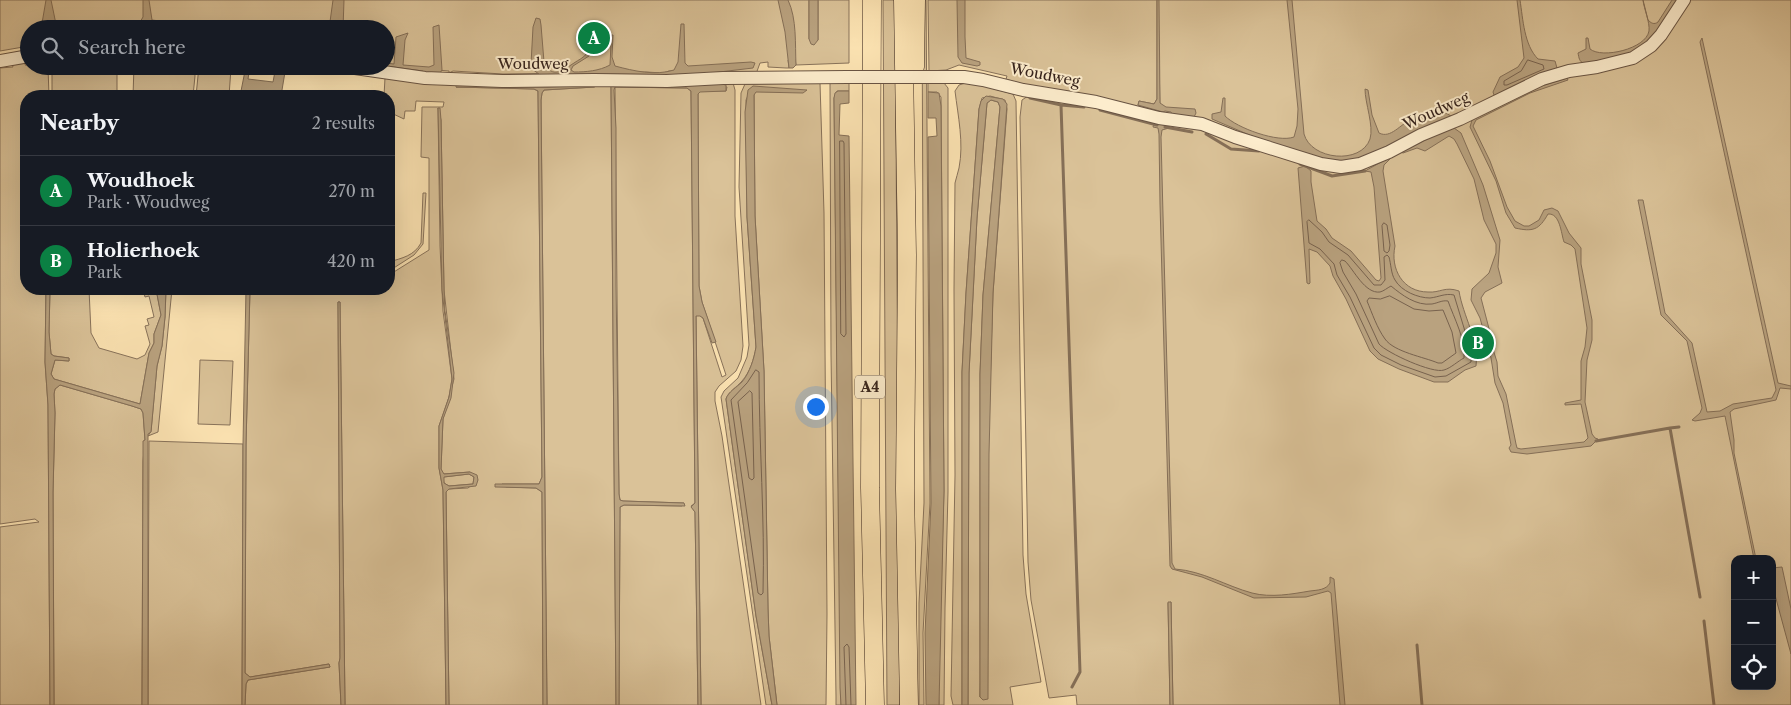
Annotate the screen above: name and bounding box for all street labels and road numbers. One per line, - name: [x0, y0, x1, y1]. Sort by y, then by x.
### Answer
- street label: Woudweg: [497, 54, 569, 73]
- street label: Woudweg: [1007, 58, 1082, 91]
- street label: Woudweg: [1399, 87, 1472, 134]
- road number: A4: [855, 376, 885, 398]

